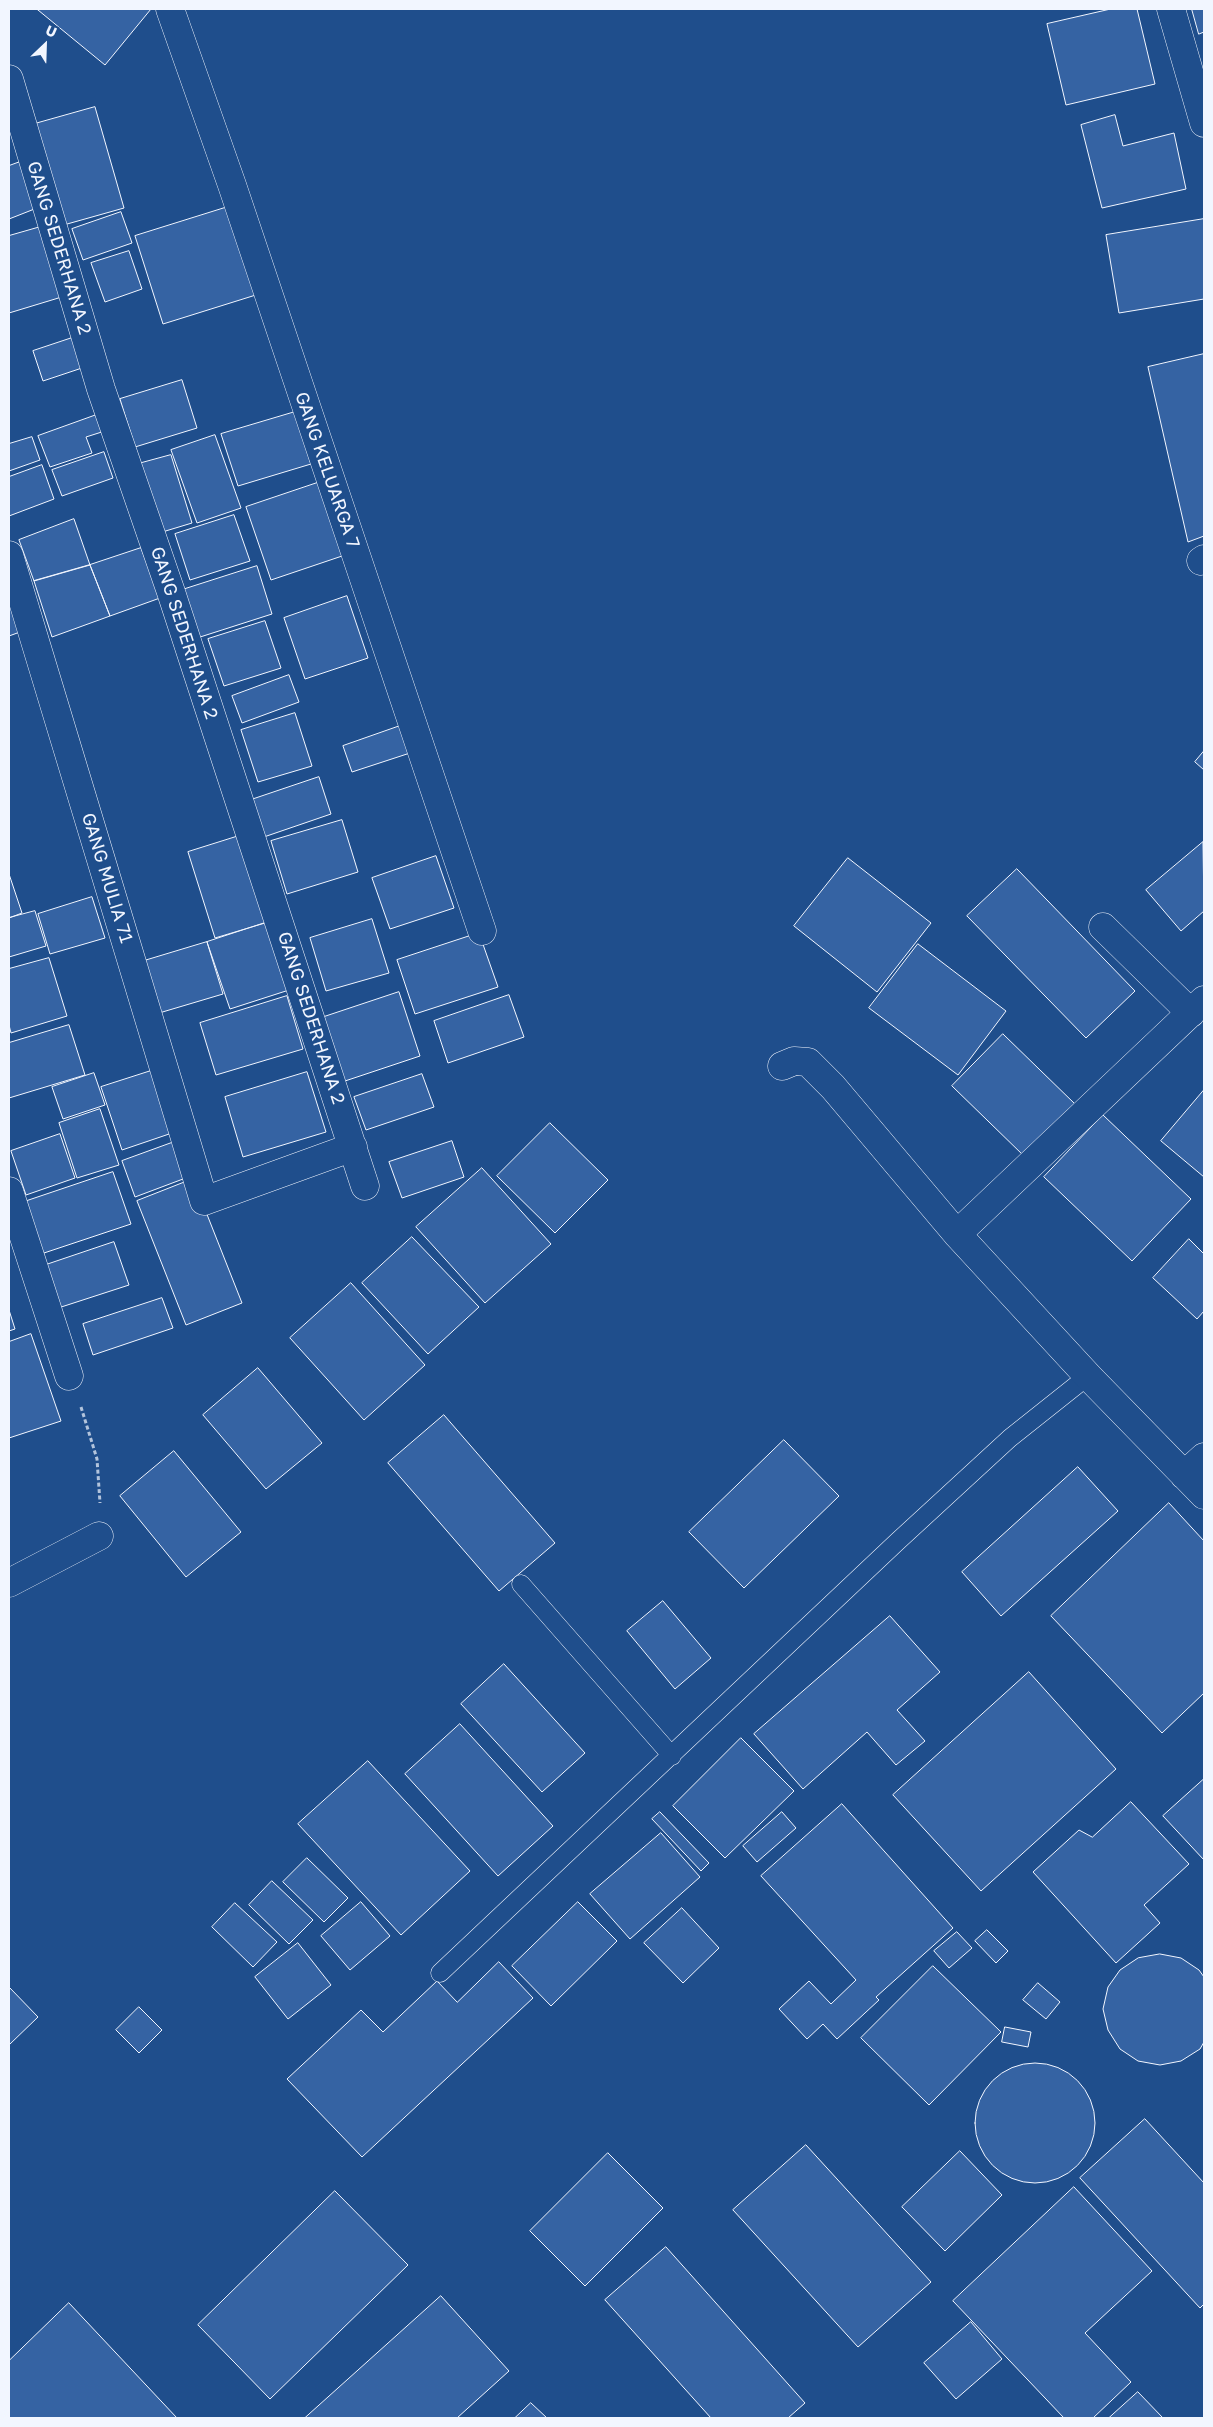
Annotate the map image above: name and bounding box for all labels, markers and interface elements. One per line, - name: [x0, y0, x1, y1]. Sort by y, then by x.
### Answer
- north arrow: [20, 20, 70, 70]
- text: U: [43, 21, 59, 41]
- street label: GANG SEDERHANA 2: [22, 159, 96, 337]
- street label: GANG KELUARGA 7: [290, 389, 364, 551]
- street label: GANG SEDERHANA 2: [146, 544, 222, 722]
- street label: GANG MULIA 71: [77, 810, 137, 946]
- street label: GANG SEDERHANA 2: [273, 929, 349, 1107]

